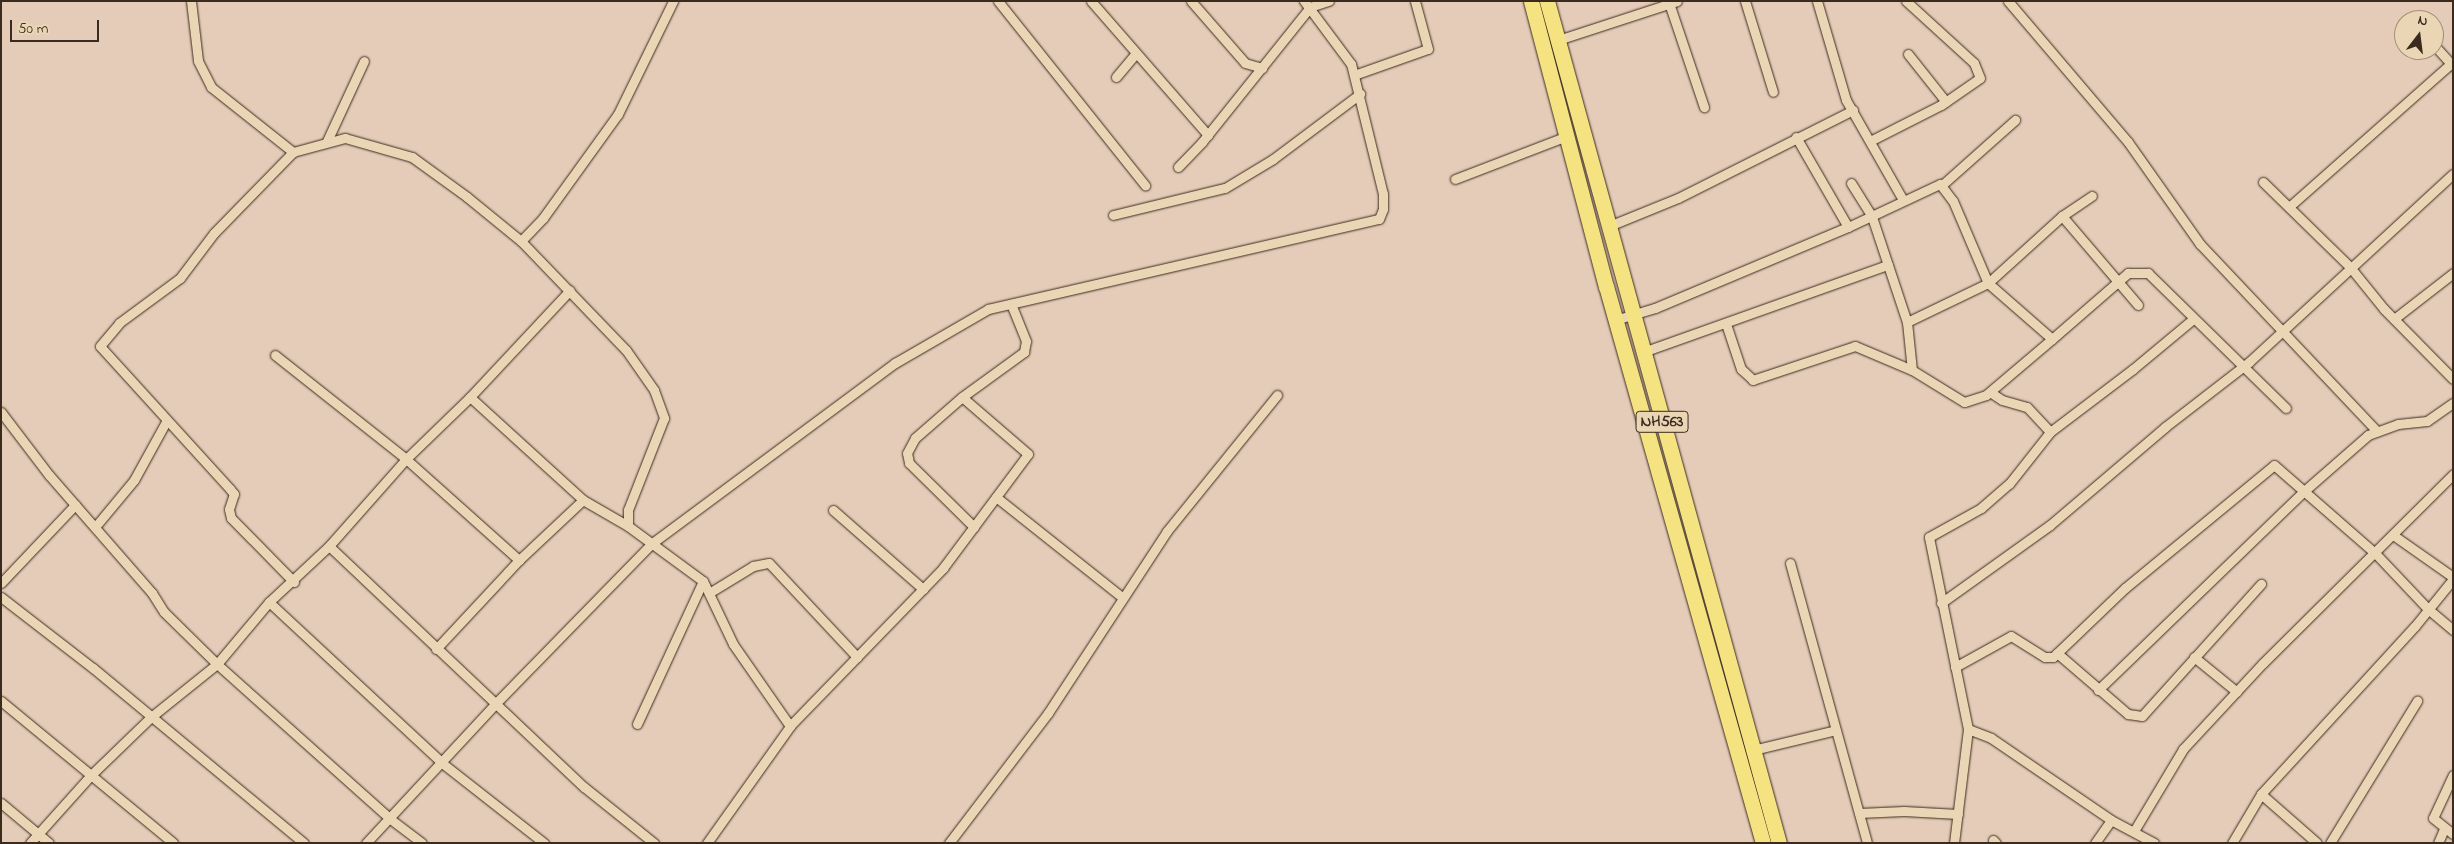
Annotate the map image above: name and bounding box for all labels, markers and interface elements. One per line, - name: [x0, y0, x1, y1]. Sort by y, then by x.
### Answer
- scale bar: [12, 10, 101, 42]
- north arrow: [2394, 10, 2444, 60]
- text: N: [2415, 10, 2430, 32]
- text: 50 m: [18, 18, 48, 40]
- road number: NH563: [1634, 408, 1690, 436]

